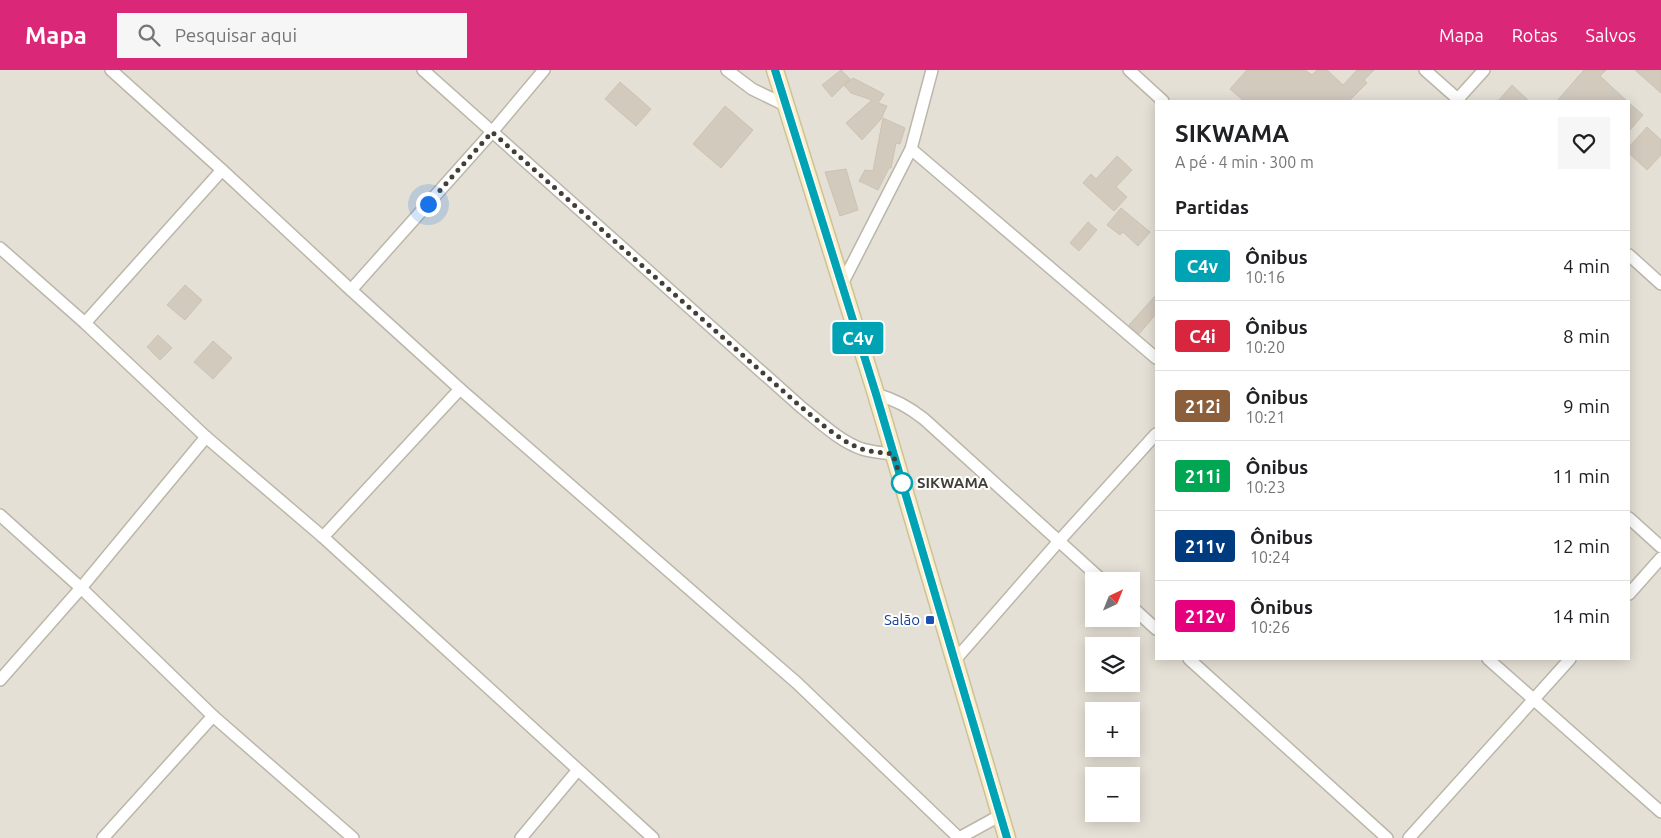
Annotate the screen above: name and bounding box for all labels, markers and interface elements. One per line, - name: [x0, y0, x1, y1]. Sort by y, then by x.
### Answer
- search box: [117, 13, 467, 58]
- icon: search: [135, 21, 163, 49]
- text: Mapa: [25, 22, 87, 49]
- text: Pesquisar aqui: [175, 24, 297, 46]
- text: Mapa: [1439, 25, 1484, 45]
- text: Rotas: [1512, 25, 1558, 45]
- text: Salvos: [1586, 25, 1636, 45]
- button: heart: [1558, 117, 1610, 169]
- text: SIKWAMA: [1175, 120, 1289, 147]
- text: A pé · 4 min · 300 m: [1175, 153, 1314, 171]
- your location: [416, 192, 441, 217]
- text: Partidas: [1175, 196, 1249, 218]
- text: Ônibus: [1245, 246, 1308, 268]
- text: 4 min: [1563, 255, 1610, 277]
- text: C4v: [1187, 256, 1218, 276]
- text: 10:16: [1245, 268, 1285, 286]
- text: Ônibus: [1245, 316, 1308, 338]
- line badge: C4v: [829, 322, 887, 354]
- text: 8 min: [1563, 325, 1610, 347]
- text: C4i: [1189, 326, 1216, 346]
- text: C4v: [842, 328, 874, 348]
- text: 10:20: [1245, 338, 1285, 356]
- text: Ônibus: [1245, 386, 1308, 408]
- text: 9 min: [1563, 395, 1610, 417]
- text: 212i: [1185, 396, 1220, 416]
- text: 10:21: [1245, 408, 1286, 426]
- text: Ônibus: [1245, 456, 1308, 478]
- text: 11 min: [1552, 465, 1610, 487]
- text: 211i: [1185, 466, 1220, 486]
- marker: SIKWAMA: [891, 472, 913, 494]
- place label: SIKWAMA: [917, 474, 989, 491]
- text: 10:23: [1245, 478, 1286, 496]
- text: Ônibus: [1250, 526, 1313, 548]
- text: 12 min: [1552, 535, 1610, 557]
- text: 211v: [1185, 536, 1225, 556]
- text: 10:24: [1250, 548, 1290, 566]
- north arrow: [1085, 572, 1140, 628]
- map controls: [1085, 572, 1140, 822]
- text: Ônibus: [1250, 596, 1313, 618]
- text: 14 min: [1552, 605, 1610, 627]
- text: 212v: [1185, 606, 1225, 626]
- place label: Salão: [884, 611, 920, 628]
- marker: Salão: [924, 614, 936, 626]
- text: 10:26: [1250, 618, 1290, 636]
- button: layers: [1085, 637, 1140, 692]
- button: +: [1085, 702, 1140, 757]
- button: −: [1085, 767, 1140, 822]

